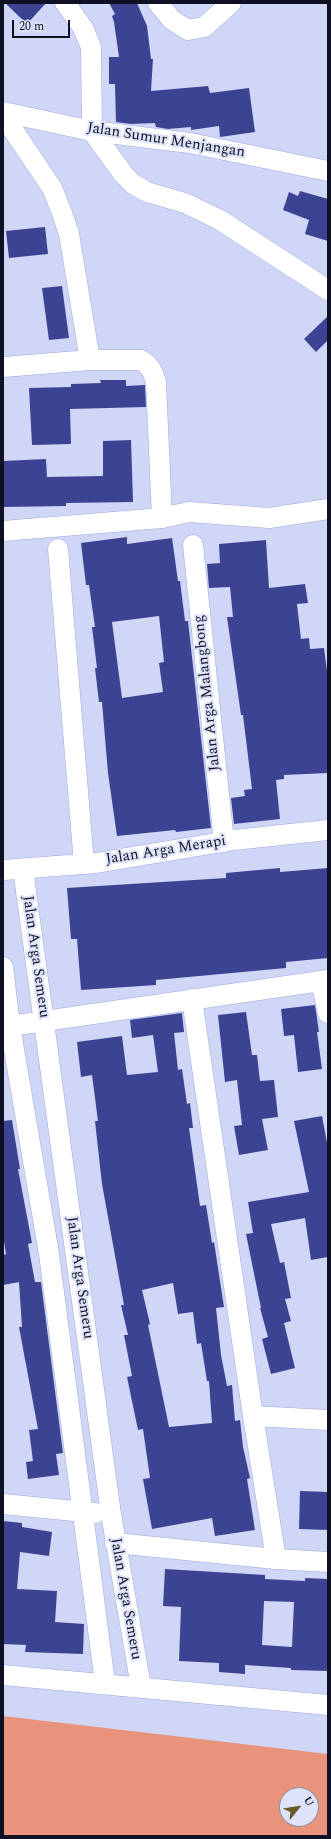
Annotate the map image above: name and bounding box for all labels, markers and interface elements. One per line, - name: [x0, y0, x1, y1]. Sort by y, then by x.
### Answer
- scale bar: [14, 12, 72, 38]
- text: 20 m: [19, 17, 44, 36]
- street label: Jalan Sumur Menjangan: [86, 120, 246, 162]
- street label: Jalan Arga Malangbong: [191, 614, 225, 772]
- street label: Jalan Arga Merapi: [105, 833, 227, 869]
- street label: Jalan Arga Semeru: [18, 895, 52, 1019]
- street label: Jalan Arga Semeru: [62, 1216, 96, 1340]
- street label: Jalan Arga Semeru: [105, 1537, 145, 1661]
- north arrow: [279, 1787, 319, 1827]
- text: U: [299, 1793, 319, 1809]

